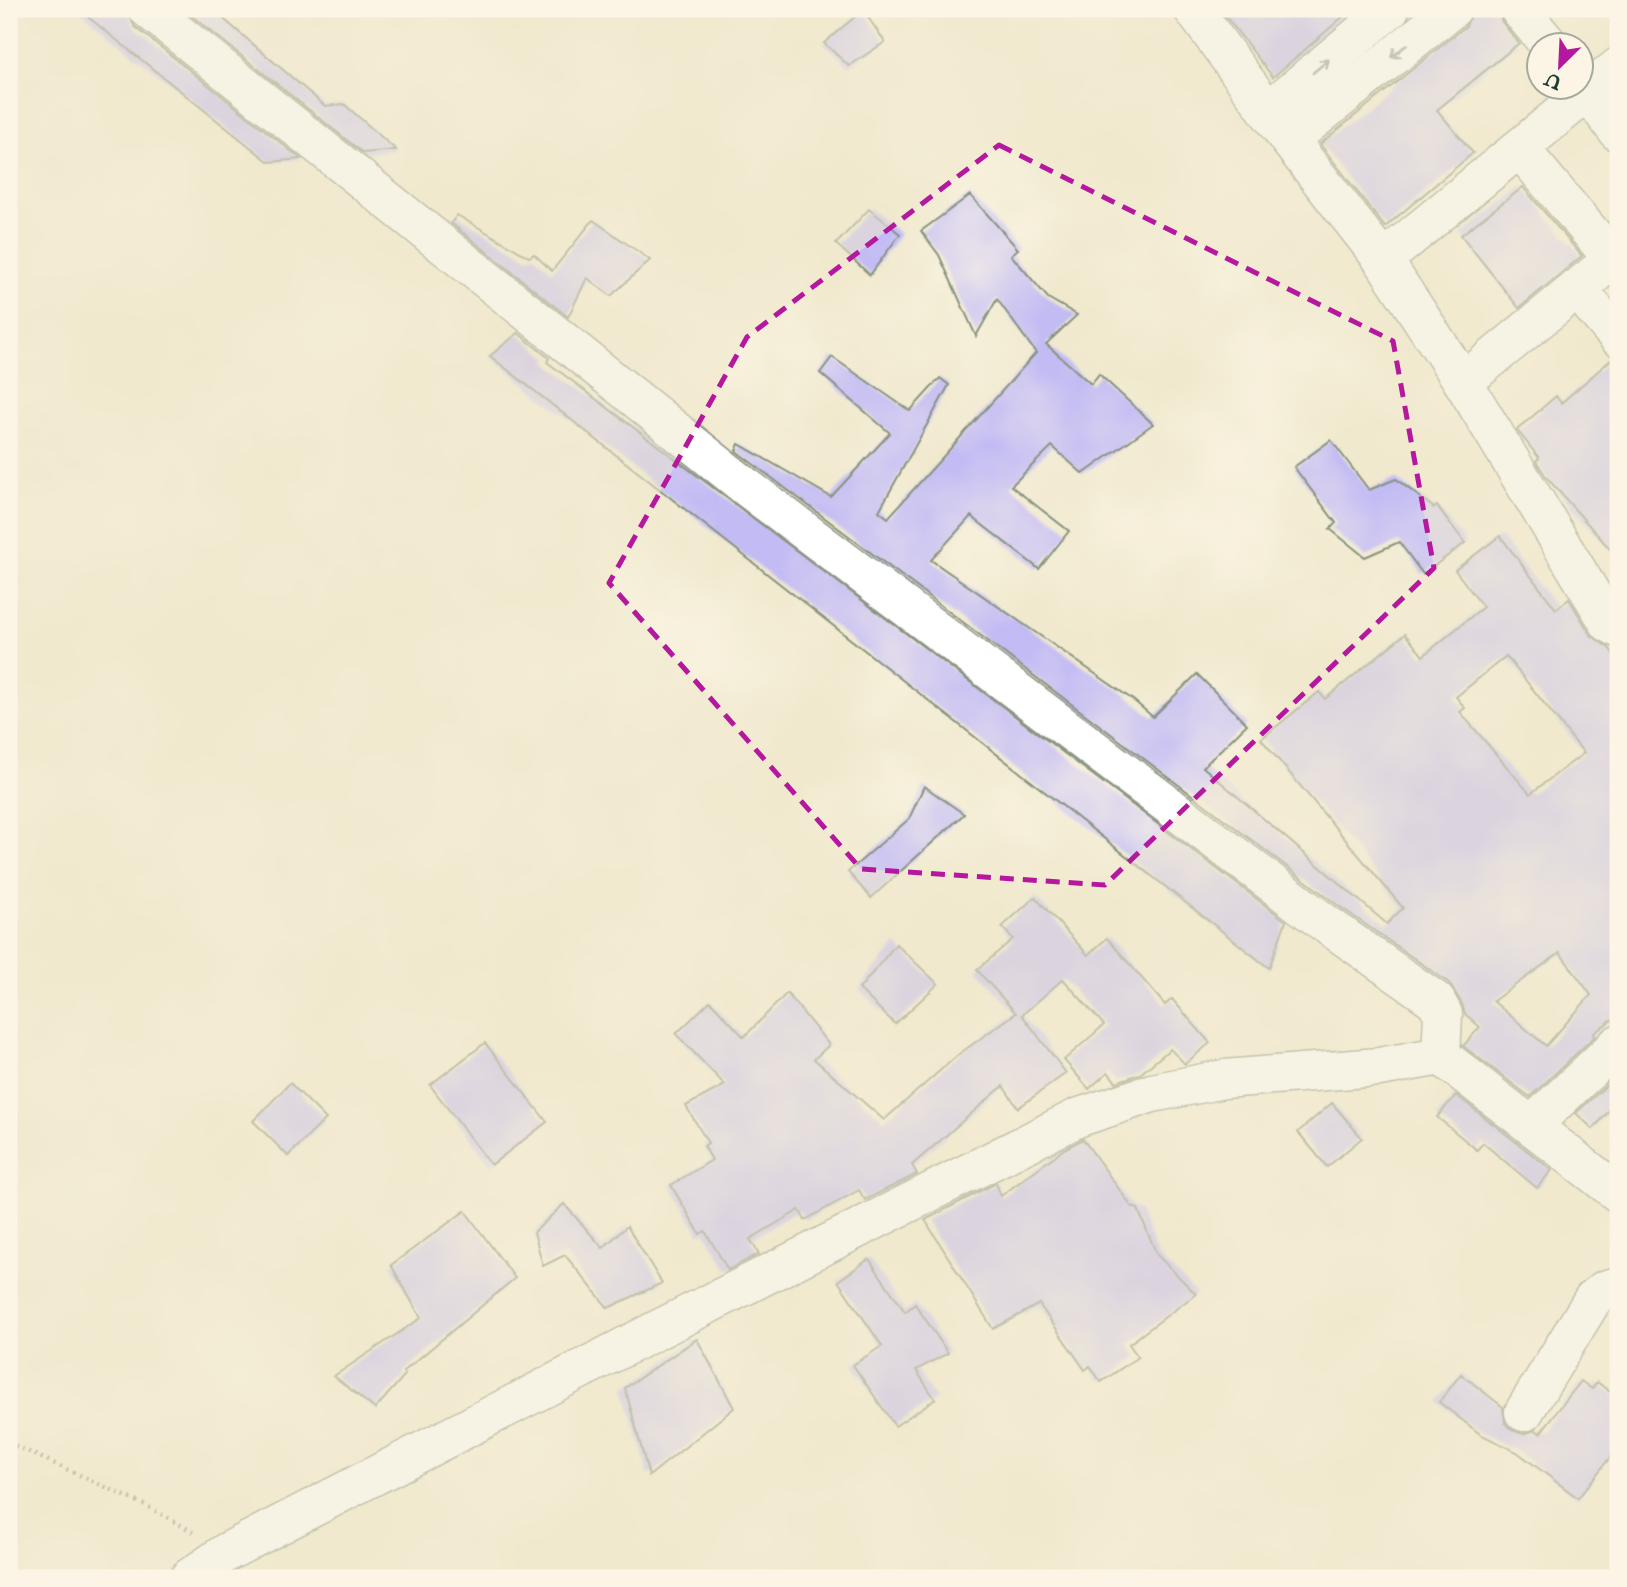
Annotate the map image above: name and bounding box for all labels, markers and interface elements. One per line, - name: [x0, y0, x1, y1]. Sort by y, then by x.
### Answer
- north arrow: [1526, 32, 1596, 102]
- one-way arrow: [1390, 44, 1408, 59]
- one-way arrow: [1312, 59, 1330, 74]
- text: U: [1541, 65, 1567, 94]

